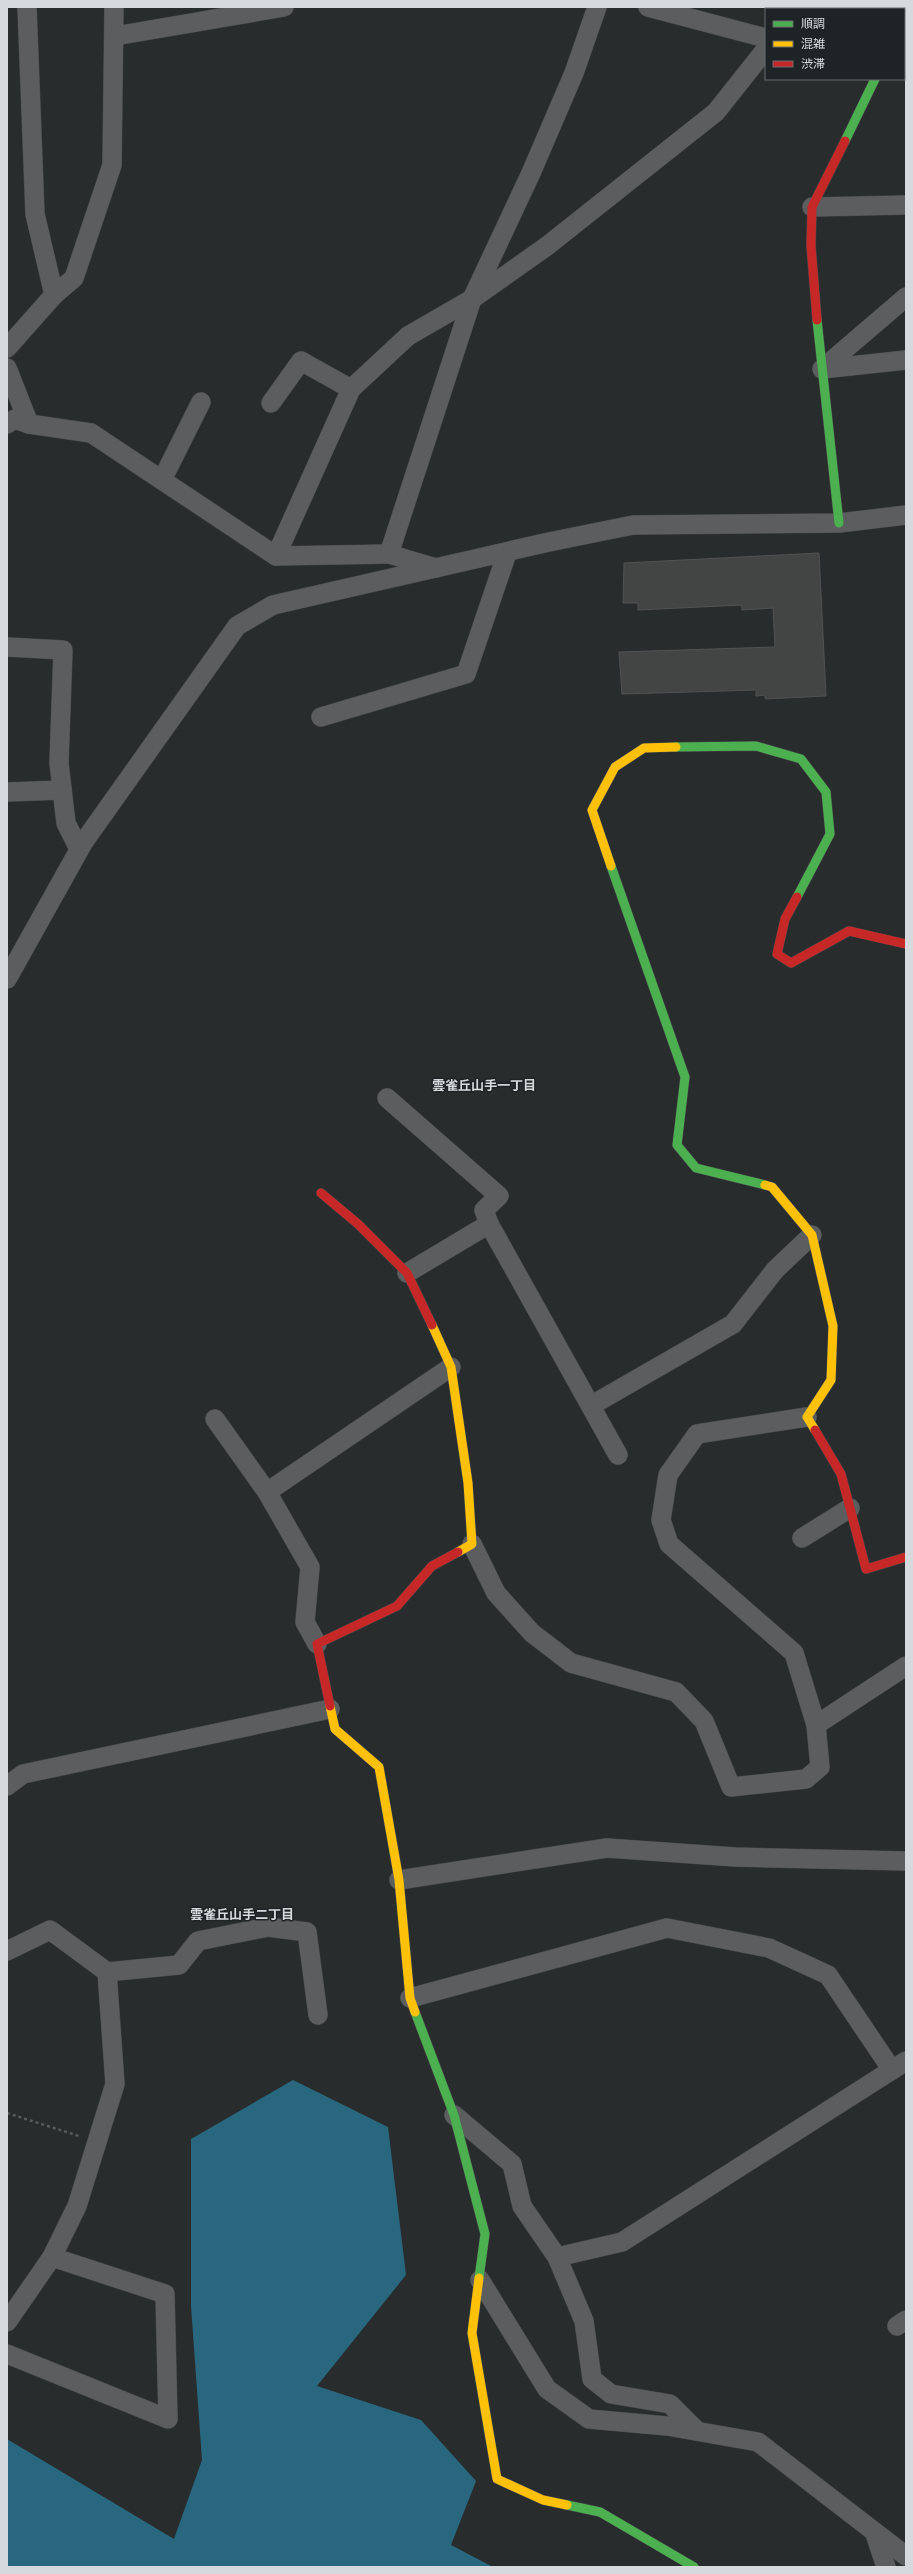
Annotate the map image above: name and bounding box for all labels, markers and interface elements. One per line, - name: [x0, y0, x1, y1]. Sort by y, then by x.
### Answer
- legend: [765, 8, 905, 80]
- text: 順調: [801, 16, 825, 31]
- text: 混雑: [801, 36, 825, 51]
- text: 渋滞: [801, 56, 825, 71]
- district label: 雲雀丘山手一丁目: [432, 1077, 536, 1093]
- district label: 雲雀丘山手二丁目: [190, 1906, 294, 1922]

